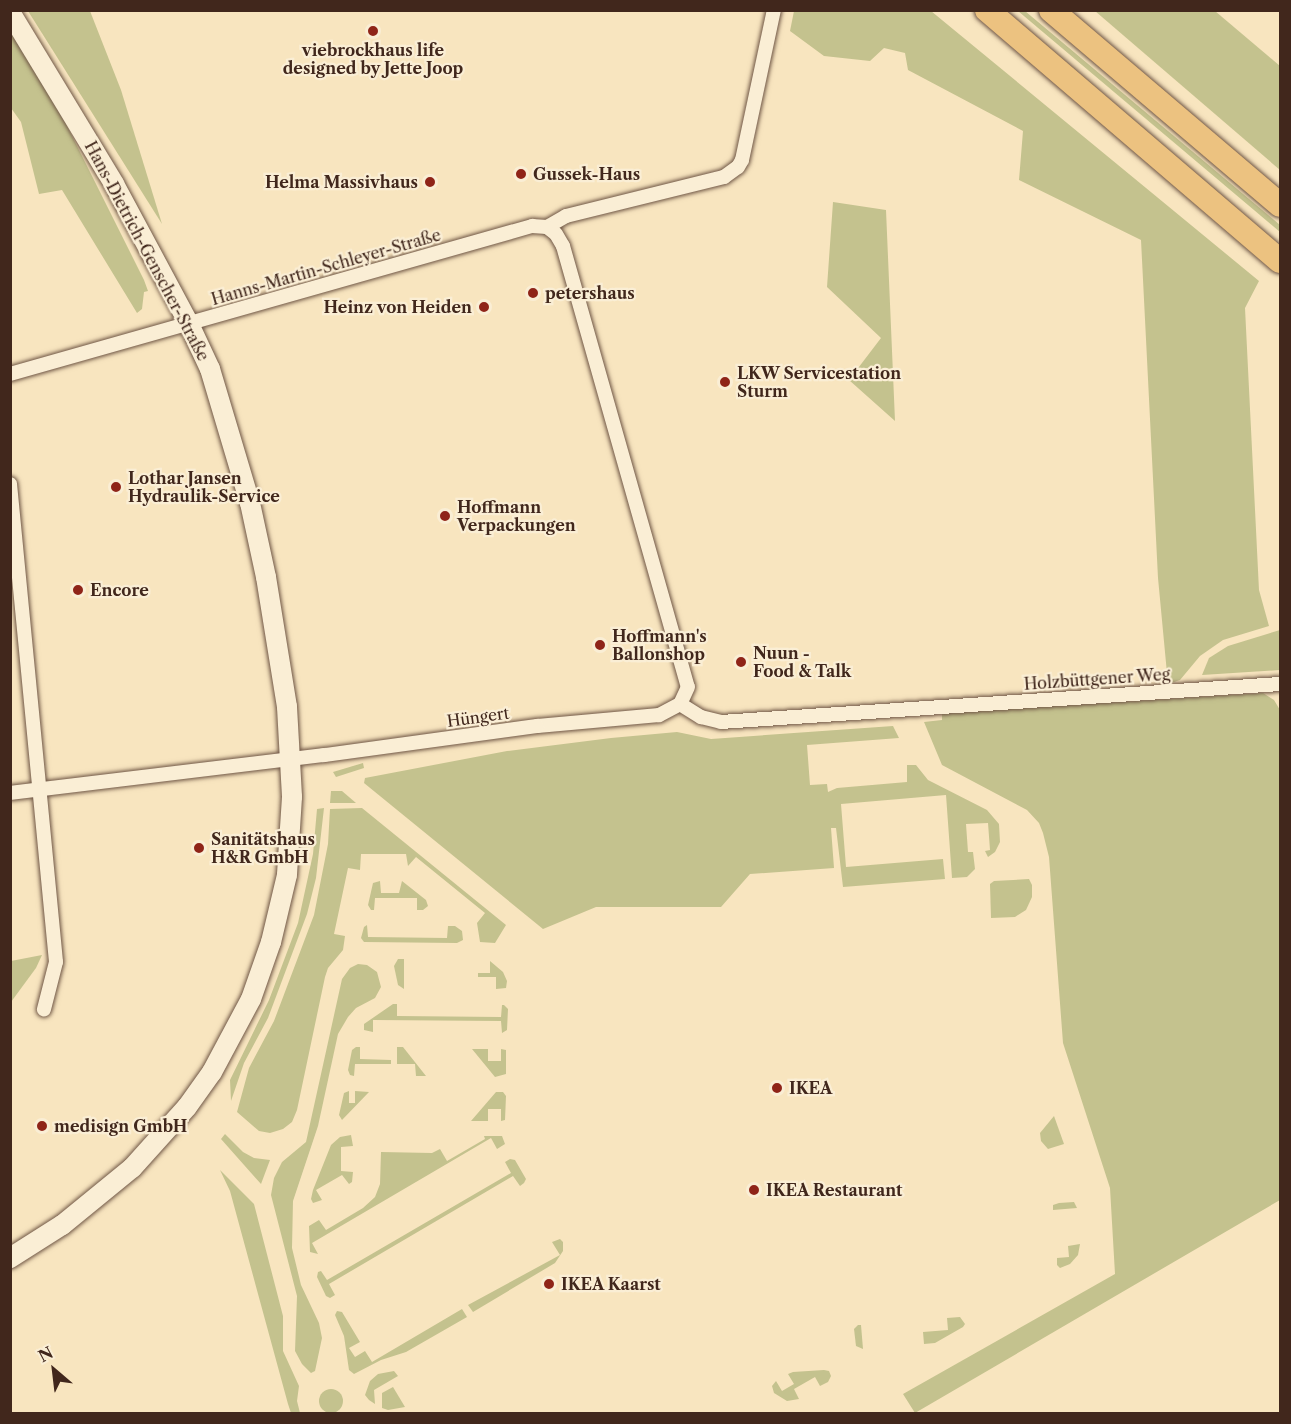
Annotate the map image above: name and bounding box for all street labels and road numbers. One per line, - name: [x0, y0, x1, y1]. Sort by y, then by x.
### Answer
- street label: Hans-Dietrich-Genscher-Straße: [81, 138, 213, 364]
- street label: Hanns-Martin-Schleyer-Straße: [209, 225, 443, 309]
- street label: Holzbüttgener Weg: [1023, 664, 1171, 694]
- street label: Hüngert: [446, 703, 510, 731]

